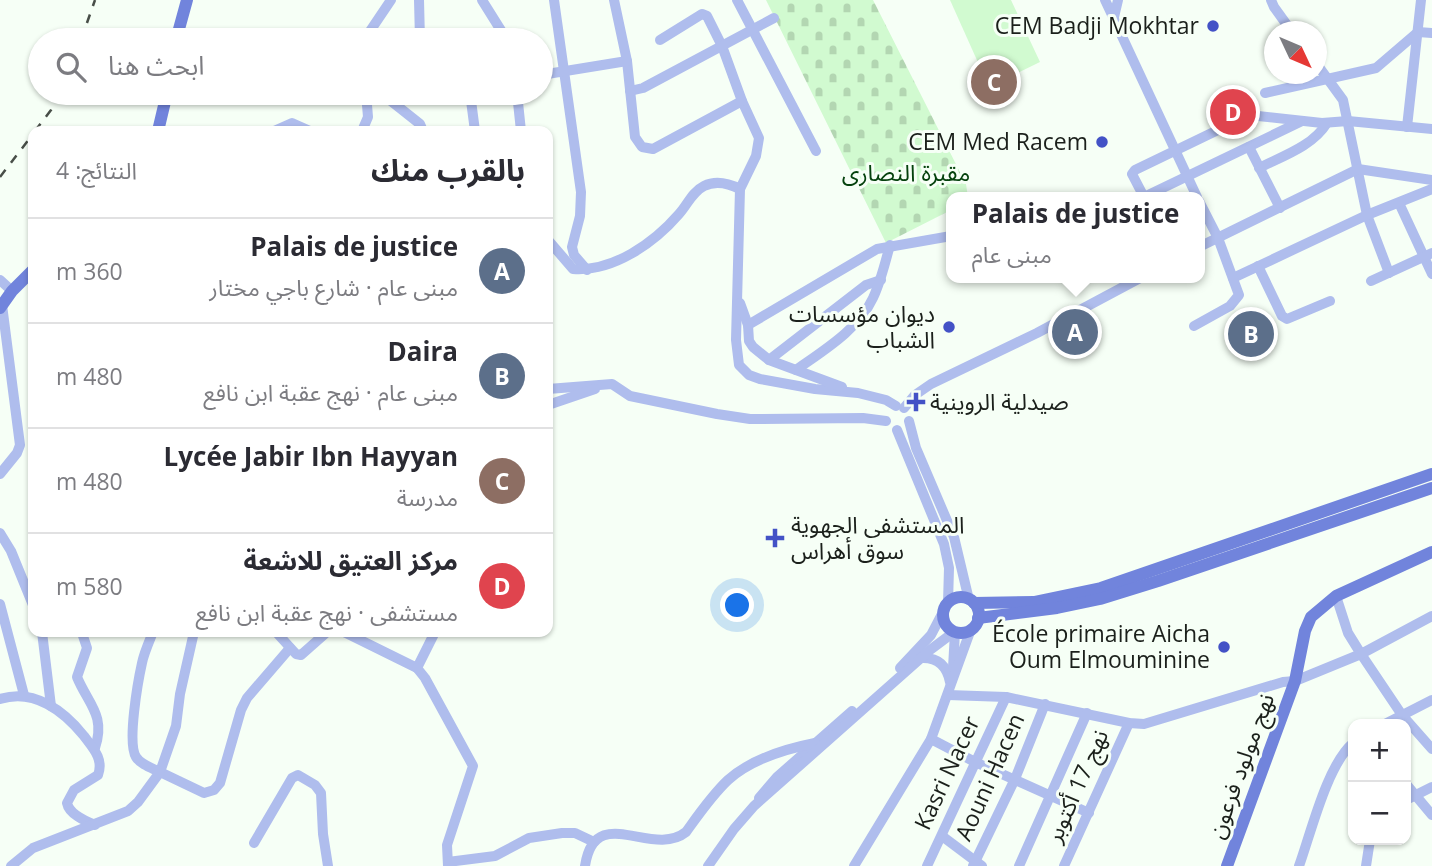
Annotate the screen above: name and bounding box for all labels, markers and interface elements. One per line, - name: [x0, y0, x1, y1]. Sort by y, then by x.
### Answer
- place label: CEM Badji Mokhtar: [995, 9, 1200, 41]
- marker: CEM Badji Mokhtar: [1205, 18, 1221, 34]
- north arrow: [1264, 21, 1327, 84]
- search box: [28, 28, 553, 105]
- text: ابحث هنا: [108, 47, 204, 83]
- icon: search: [52, 48, 90, 86]
- pin: C: [971, 56, 1017, 108]
- pin: D: [1210, 86, 1256, 138]
- place label: CEM Med Racem: [908, 125, 1088, 157]
- marker: CEM Med Racem: [1094, 134, 1110, 150]
- text: بالقرب منك: [371, 149, 525, 190]
- text: النتائج: 4: [56, 154, 137, 186]
- park label: مقبرة النصارى: [842, 156, 970, 188]
- popup: [946, 192, 1205, 283]
- text: Palais de justice: [972, 195, 1179, 231]
- text: Palais de justice: [250, 228, 458, 264]
- text: مبنى عام: [972, 238, 1052, 270]
- text: 360 m: [56, 255, 123, 287]
- text: A: [494, 255, 510, 287]
- text: مبنى عام · شارع باجي مختار: [209, 271, 458, 303]
- place label: ديوان مؤسسات الشباب: [789, 297, 935, 355]
- pin: A: [1052, 306, 1098, 358]
- pin: B: [1228, 308, 1274, 360]
- marker: ديوان مؤسسات الشباب: [941, 319, 957, 335]
- text: Daira: [388, 333, 458, 369]
- text: 480 m: [56, 360, 123, 392]
- text: B: [494, 360, 510, 392]
- text: مبنى عام · نهج عقبة ابن نافع: [203, 376, 458, 408]
- place label: صيدلية الروينية: [930, 385, 1069, 417]
- marker: صيدلية الروينية: [908, 394, 924, 410]
- text: Lycée Jabir Ibn Hayyan: [164, 438, 458, 474]
- text: 480 m: [56, 465, 123, 497]
- text: C: [495, 465, 509, 497]
- text: مدرسة: [397, 481, 458, 513]
- place label: المستشفى الجهوية سوق أهراس: [791, 508, 964, 566]
- marker: المستشفى الجهوية سوق أهراس: [765, 528, 785, 548]
- text: مركز العتيق للاشعة: [244, 542, 458, 578]
- text: 580 m: [56, 570, 123, 602]
- text: D: [493, 570, 511, 602]
- your location: [720, 588, 754, 622]
- text: مستشفى · نهج عقبة ابن نافع: [195, 596, 458, 628]
- place label: École primaire Aicha Oum Elmouminine: [992, 617, 1210, 675]
- marker: École primaire Aicha Oum Elmouminine: [1216, 639, 1232, 655]
- street label: نهج مولود فرعون: [1199, 689, 1283, 843]
- street label: Aouni Hacen: [947, 708, 1031, 845]
- street label: Kasri Nacer: [906, 710, 987, 835]
- map controls: [1348, 719, 1411, 845]
- button: +: [1348, 719, 1411, 782]
- street label: نهج 17 أكتوبر: [1037, 724, 1117, 849]
- button: −: [1348, 782, 1411, 845]

